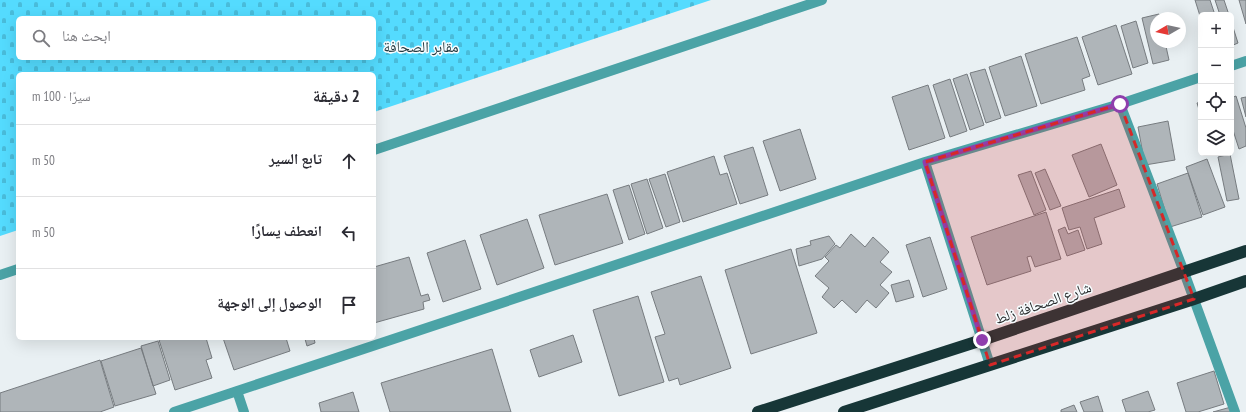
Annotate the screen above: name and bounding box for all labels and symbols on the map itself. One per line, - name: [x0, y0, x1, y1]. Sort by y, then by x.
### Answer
- north arrow: [1150, 12, 1186, 48]
- park label: مقابر الصحافة: [383, 37, 459, 56]
- route start: [1111, 95, 1129, 113]
- street label: شارع الصحافة زلط: [992, 277, 1094, 329]
- route end: [973, 331, 991, 349]

